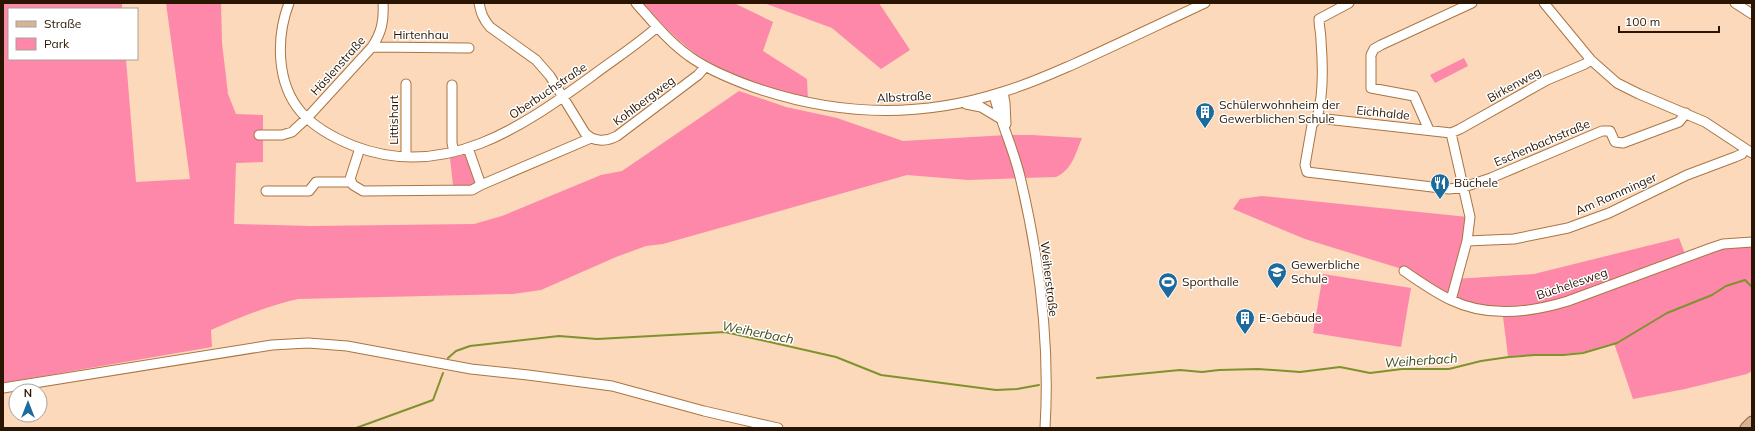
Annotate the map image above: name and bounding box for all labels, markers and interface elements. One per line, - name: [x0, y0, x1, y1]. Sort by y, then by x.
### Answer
- legend: [8, 8, 138, 60]
- scale bar: [1619, 8, 1719, 34]
- text: 100 m: [1625, 14, 1660, 29]
- text: Straße: [44, 16, 81, 31]
- street label: Hirtenhau: [393, 27, 449, 42]
- street label: Häslenstraße: [307, 33, 368, 98]
- text: Park: [44, 36, 70, 51]
- street label: Oberbuchstraße: [506, 59, 589, 122]
- street label: Birkenweg: [1484, 64, 1543, 105]
- street label: Kohlbergweg: [610, 72, 678, 129]
- street label: Albstraße: [876, 88, 932, 105]
- street label: Littishart: [386, 95, 401, 145]
- place label: Schülerwohnheim der Gewerblichen Schule: [1219, 97, 1341, 126]
- building icon: Schülerwohnheim der Gewerblichen Schule: [1194, 101, 1216, 129]
- street label: Eichhalde: [1356, 102, 1411, 123]
- street label: Eschenbachstraße: [1492, 116, 1592, 169]
- street label: Am Ramminger: [1573, 169, 1659, 218]
- restaurant icon: Büchele: [1429, 172, 1451, 200]
- place label: Büchele: [1454, 175, 1498, 190]
- street label: Weiherstraße: [1037, 241, 1062, 317]
- place label: Gewerbliche Schule: [1291, 257, 1360, 286]
- school or university icon: Gewerbliche Schule: [1266, 261, 1288, 289]
- street label: Büchelesweg: [1534, 264, 1609, 303]
- sports icon: Sporthalle: [1157, 271, 1179, 299]
- place label: Sporthalle: [1182, 274, 1239, 289]
- building icon: E-Gebäude: [1234, 307, 1256, 335]
- place label: E-Gebäude: [1259, 310, 1322, 325]
- water label: Weiherbach: [721, 317, 795, 347]
- water label: Weiherbach: [1384, 349, 1458, 371]
- north arrow: [8, 383, 48, 423]
- text: N: [24, 386, 32, 400]

